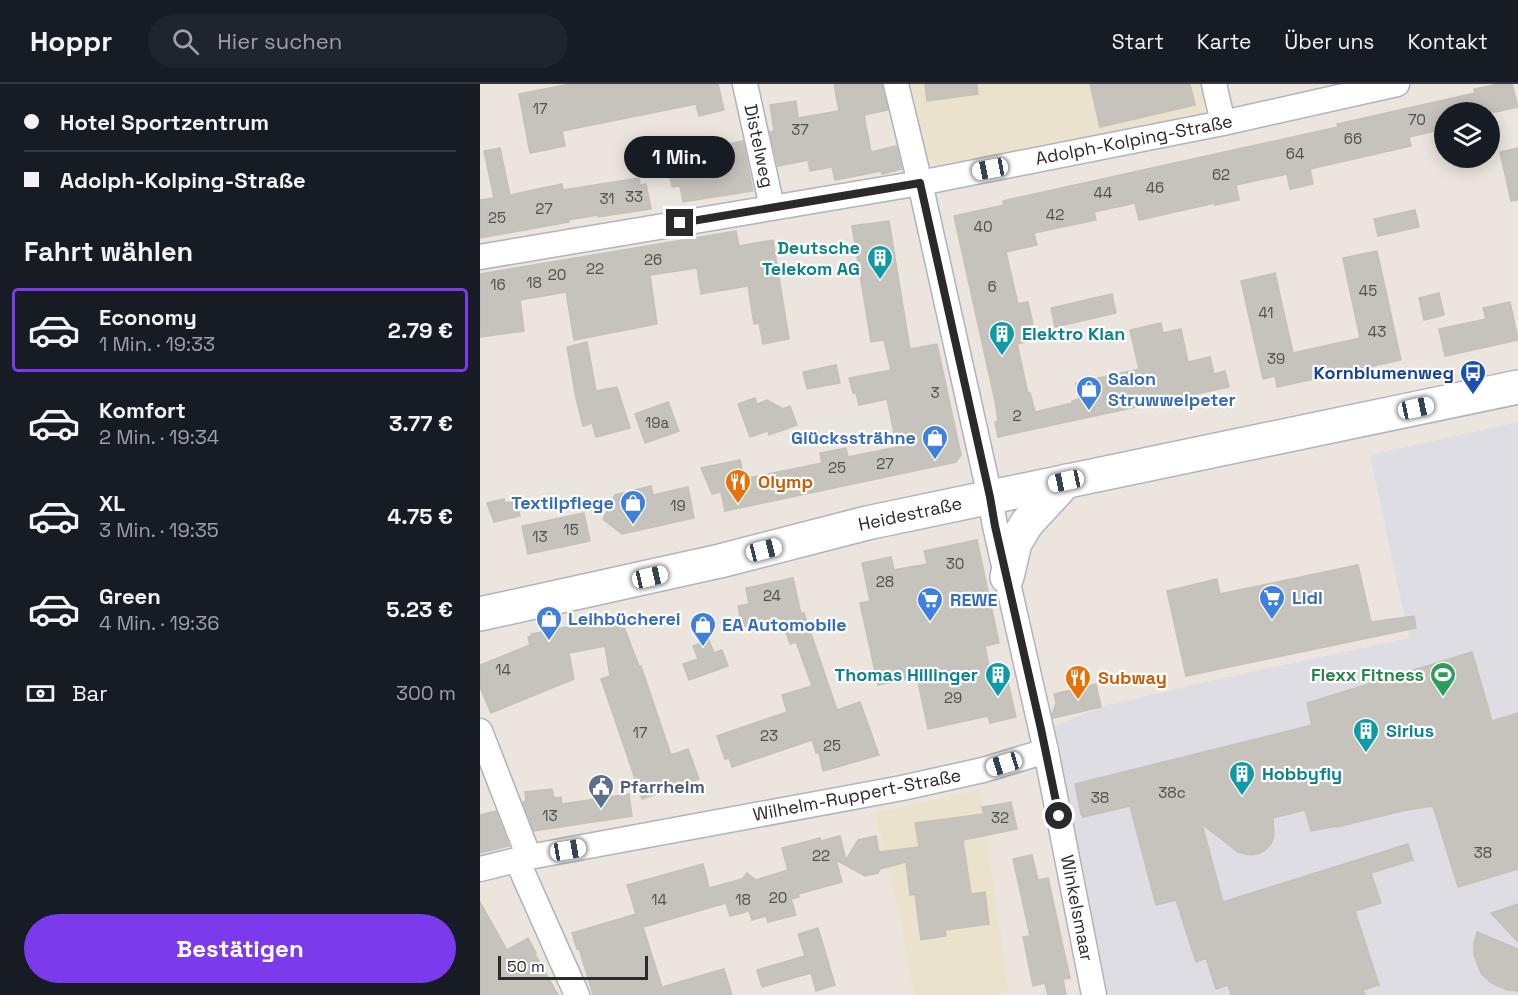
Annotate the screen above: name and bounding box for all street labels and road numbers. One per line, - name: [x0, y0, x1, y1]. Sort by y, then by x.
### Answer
- street label: Distelweg: [739, 102, 780, 190]
- street label: Adolph-Kolping-Straße: [1033, 109, 1234, 170]
- street label: Heidestraße: [856, 491, 964, 536]
- street label: Wilhelm-Ruppert-Straße: [751, 763, 963, 826]
- street label: Winkelsmaar: [1056, 853, 1099, 963]

